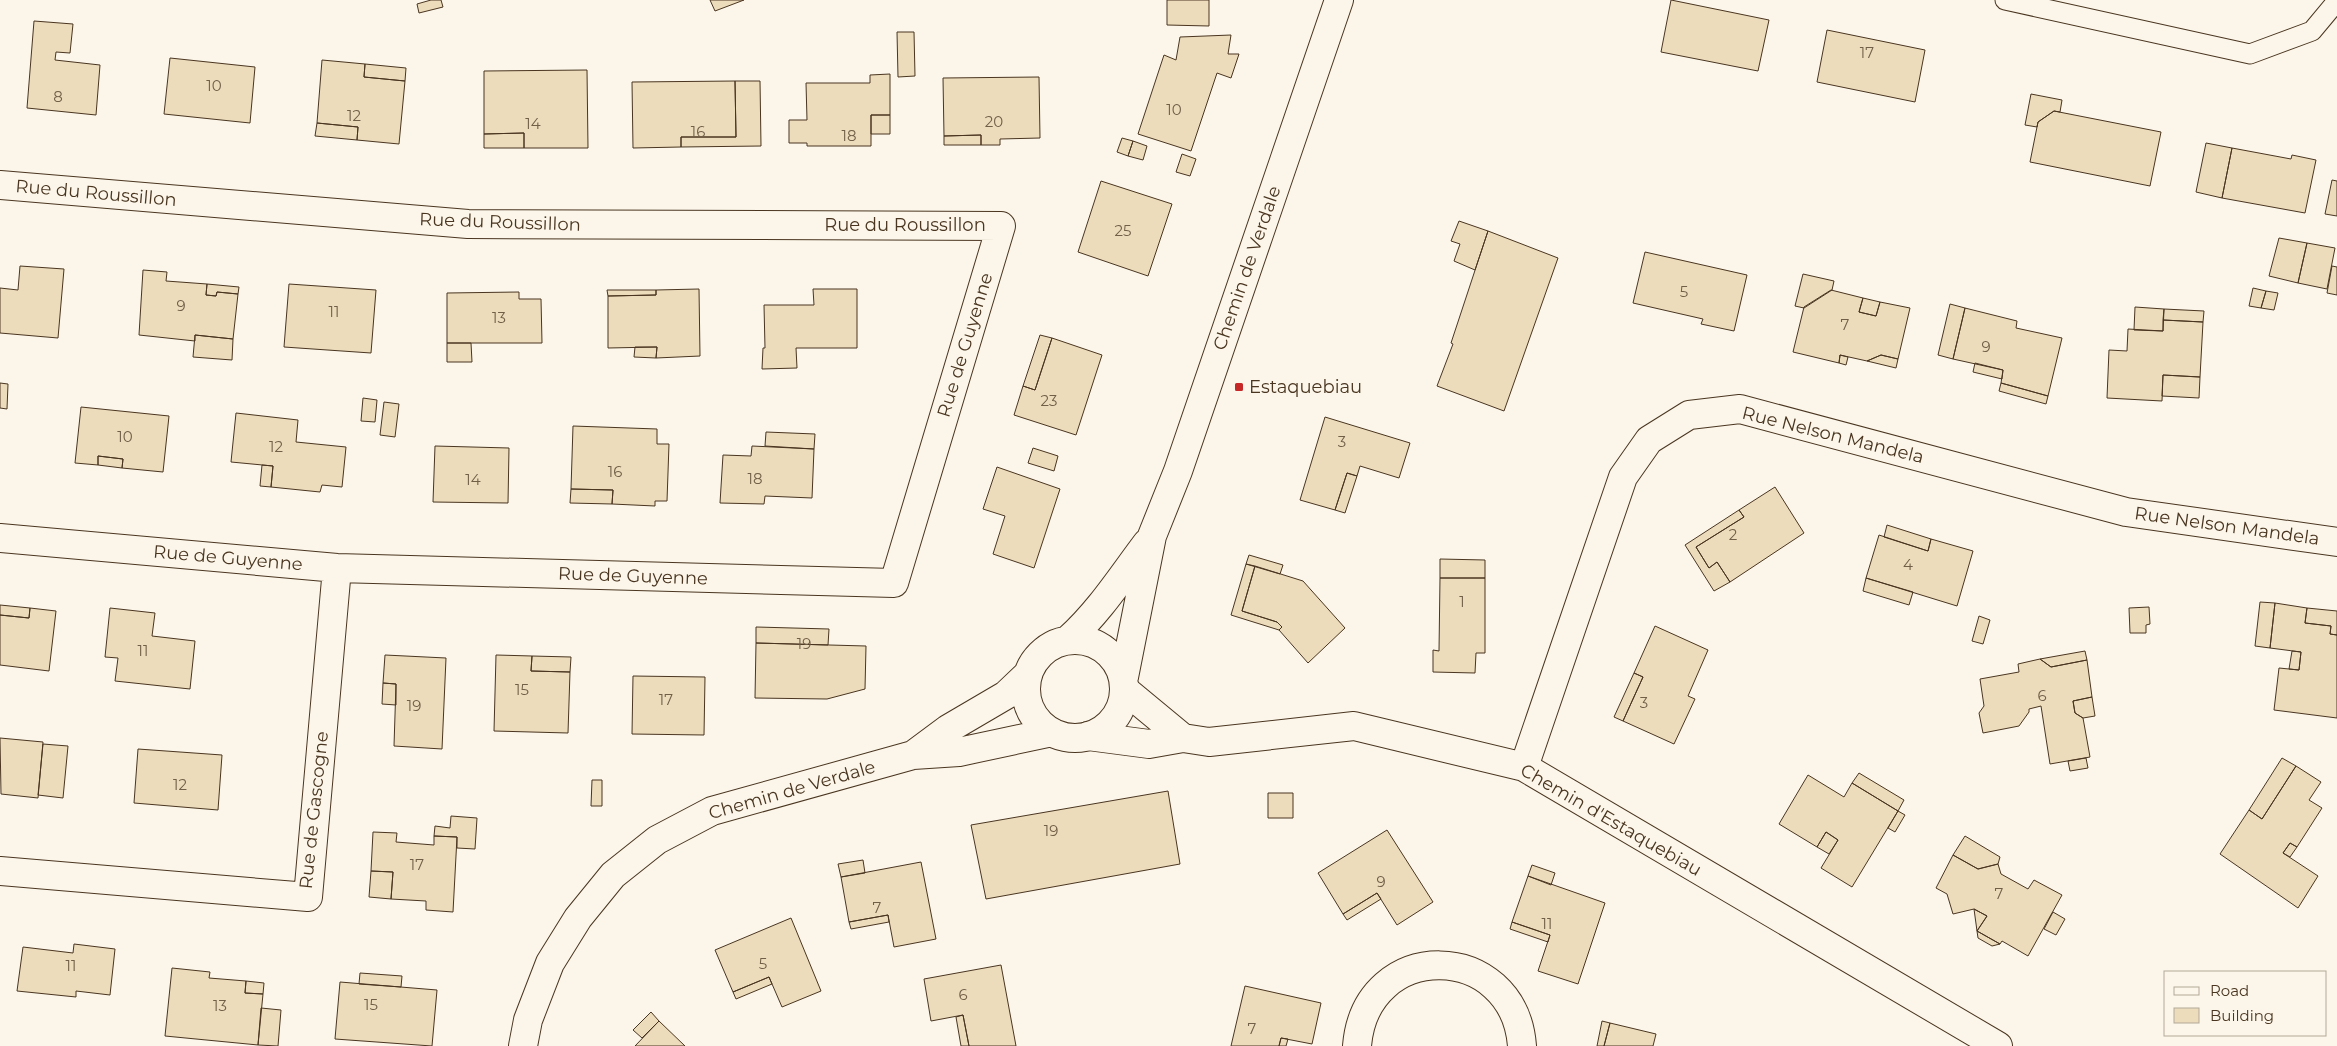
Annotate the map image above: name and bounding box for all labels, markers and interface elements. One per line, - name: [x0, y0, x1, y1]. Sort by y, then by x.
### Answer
- house number: 17: [1860, 43, 1874, 62]
- house number: 10: [206, 76, 222, 95]
- house number: 8: [53, 87, 63, 106]
- house number: 10: [1166, 100, 1182, 119]
- house number: 12: [347, 106, 361, 125]
- house number: 20: [985, 112, 1003, 131]
- house number: 14: [525, 114, 541, 133]
- house number: 16: [691, 122, 705, 141]
- house number: 18: [842, 126, 857, 145]
- street label: Rue du Roussillon: [15, 175, 177, 211]
- street label: Chemin de Verdale: [1209, 183, 1286, 353]
- street label: Rue du Roussillon: [419, 208, 581, 236]
- street label: Rue du Roussillon: [824, 214, 986, 236]
- house number: 25: [1114, 221, 1132, 240]
- street label: Rue de Guyenne: [933, 270, 997, 420]
- house number: 5: [1680, 282, 1688, 301]
- house number: 9: [176, 296, 186, 315]
- house number: 11: [329, 302, 339, 321]
- house number: 13: [492, 308, 506, 327]
- house number: 7: [1841, 315, 1850, 334]
- house number: 9: [1981, 337, 1991, 356]
- place label: Estaquebiau: [1249, 376, 1362, 398]
- marker: Estaquebiau: [1233, 381, 1245, 393]
- house number: 23: [1041, 391, 1057, 410]
- street label: Rue Nelson Mandela: [1740, 402, 1926, 468]
- house number: 10: [117, 427, 133, 446]
- house number: 3: [1338, 432, 1346, 451]
- house number: 12: [269, 437, 283, 456]
- house number: 16: [608, 462, 622, 481]
- house number: 18: [748, 469, 763, 488]
- house number: 14: [465, 470, 481, 489]
- street label: Rue Nelson Mandela: [2133, 502, 2321, 550]
- house number: 2: [1729, 525, 1737, 544]
- street label: Rue de Guyenne: [152, 541, 304, 576]
- house number: 4: [1903, 555, 1913, 574]
- street label: Rue de Guyenne: [558, 562, 708, 590]
- house number: 1: [1459, 592, 1465, 611]
- house number: 19: [797, 634, 811, 653]
- house number: 11: [138, 641, 148, 660]
- house number: 15: [515, 680, 529, 699]
- house number: 6: [2037, 686, 2047, 705]
- house number: 17: [659, 690, 673, 709]
- house number: 3: [1640, 693, 1648, 712]
- house number: 19: [407, 696, 421, 715]
- street label: Rue de Gascogne: [295, 730, 333, 890]
- street label: Chemin de Verdale: [706, 756, 878, 824]
- street label: Chemin d'Estaquebiau: [1516, 759, 1706, 881]
- house number: 12: [173, 775, 187, 794]
- house number: 19: [1044, 821, 1058, 840]
- house number: 17: [410, 855, 424, 874]
- house number: 9: [1376, 872, 1386, 891]
- house number: 7: [1995, 884, 2004, 903]
- house number: 7: [873, 898, 882, 917]
- house number: 11: [1542, 914, 1552, 933]
- house number: 5: [759, 954, 767, 973]
- house number: 11: [66, 956, 76, 975]
- legend: [2164, 971, 2327, 1036]
- text: Road: [2210, 981, 2249, 1000]
- house number: 6: [958, 985, 968, 1004]
- house number: 15: [364, 995, 378, 1014]
- house number: 13: [213, 996, 227, 1015]
- text: Building: [2210, 1006, 2274, 1025]
- house number: 7: [1248, 1019, 1257, 1038]

